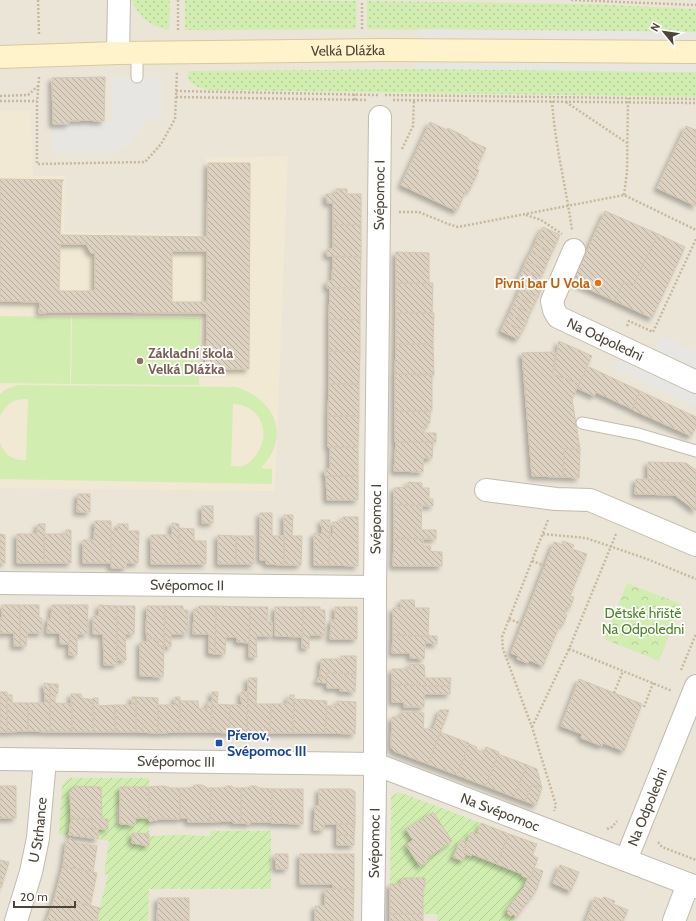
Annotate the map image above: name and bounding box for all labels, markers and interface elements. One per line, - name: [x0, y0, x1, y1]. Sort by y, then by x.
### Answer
- north arrow: [644, 12, 684, 52]
- text: N: [647, 20, 663, 34]
- street label: Velká Dlážka: [311, 41, 385, 60]
- street label: Svépomoc I: [370, 160, 389, 230]
- place label: Pivní bar U Vola: [495, 274, 590, 292]
- marker: Pivní bar U Vola: [593, 278, 603, 288]
- street label: Na Odpoledni: [564, 313, 646, 365]
- place label: Základní škola Velká Dlážka: [148, 344, 233, 378]
- marker: Základní škola Velká Dlážka: [135, 356, 145, 366]
- street label: Svépomoc I: [366, 484, 385, 554]
- street label: Svépomoc II: [150, 576, 224, 594]
- park label: Dětské hřiště Na Odpoledni: [602, 604, 684, 638]
- place label: Přerov, Svépomoc III: [227, 726, 307, 760]
- marker: Přerov, Svépomoc III: [214, 738, 224, 748]
- street label: Svépomoc III: [137, 752, 215, 771]
- street label: Na Odpoledni: [624, 765, 671, 849]
- street label: Na Svépomoc: [458, 789, 542, 835]
- street label: U Strhance: [24, 796, 51, 864]
- street label: Svépomoc I: [365, 808, 384, 878]
- scale bar: [14, 883, 75, 909]
- text: 20 m: [20, 889, 48, 904]

